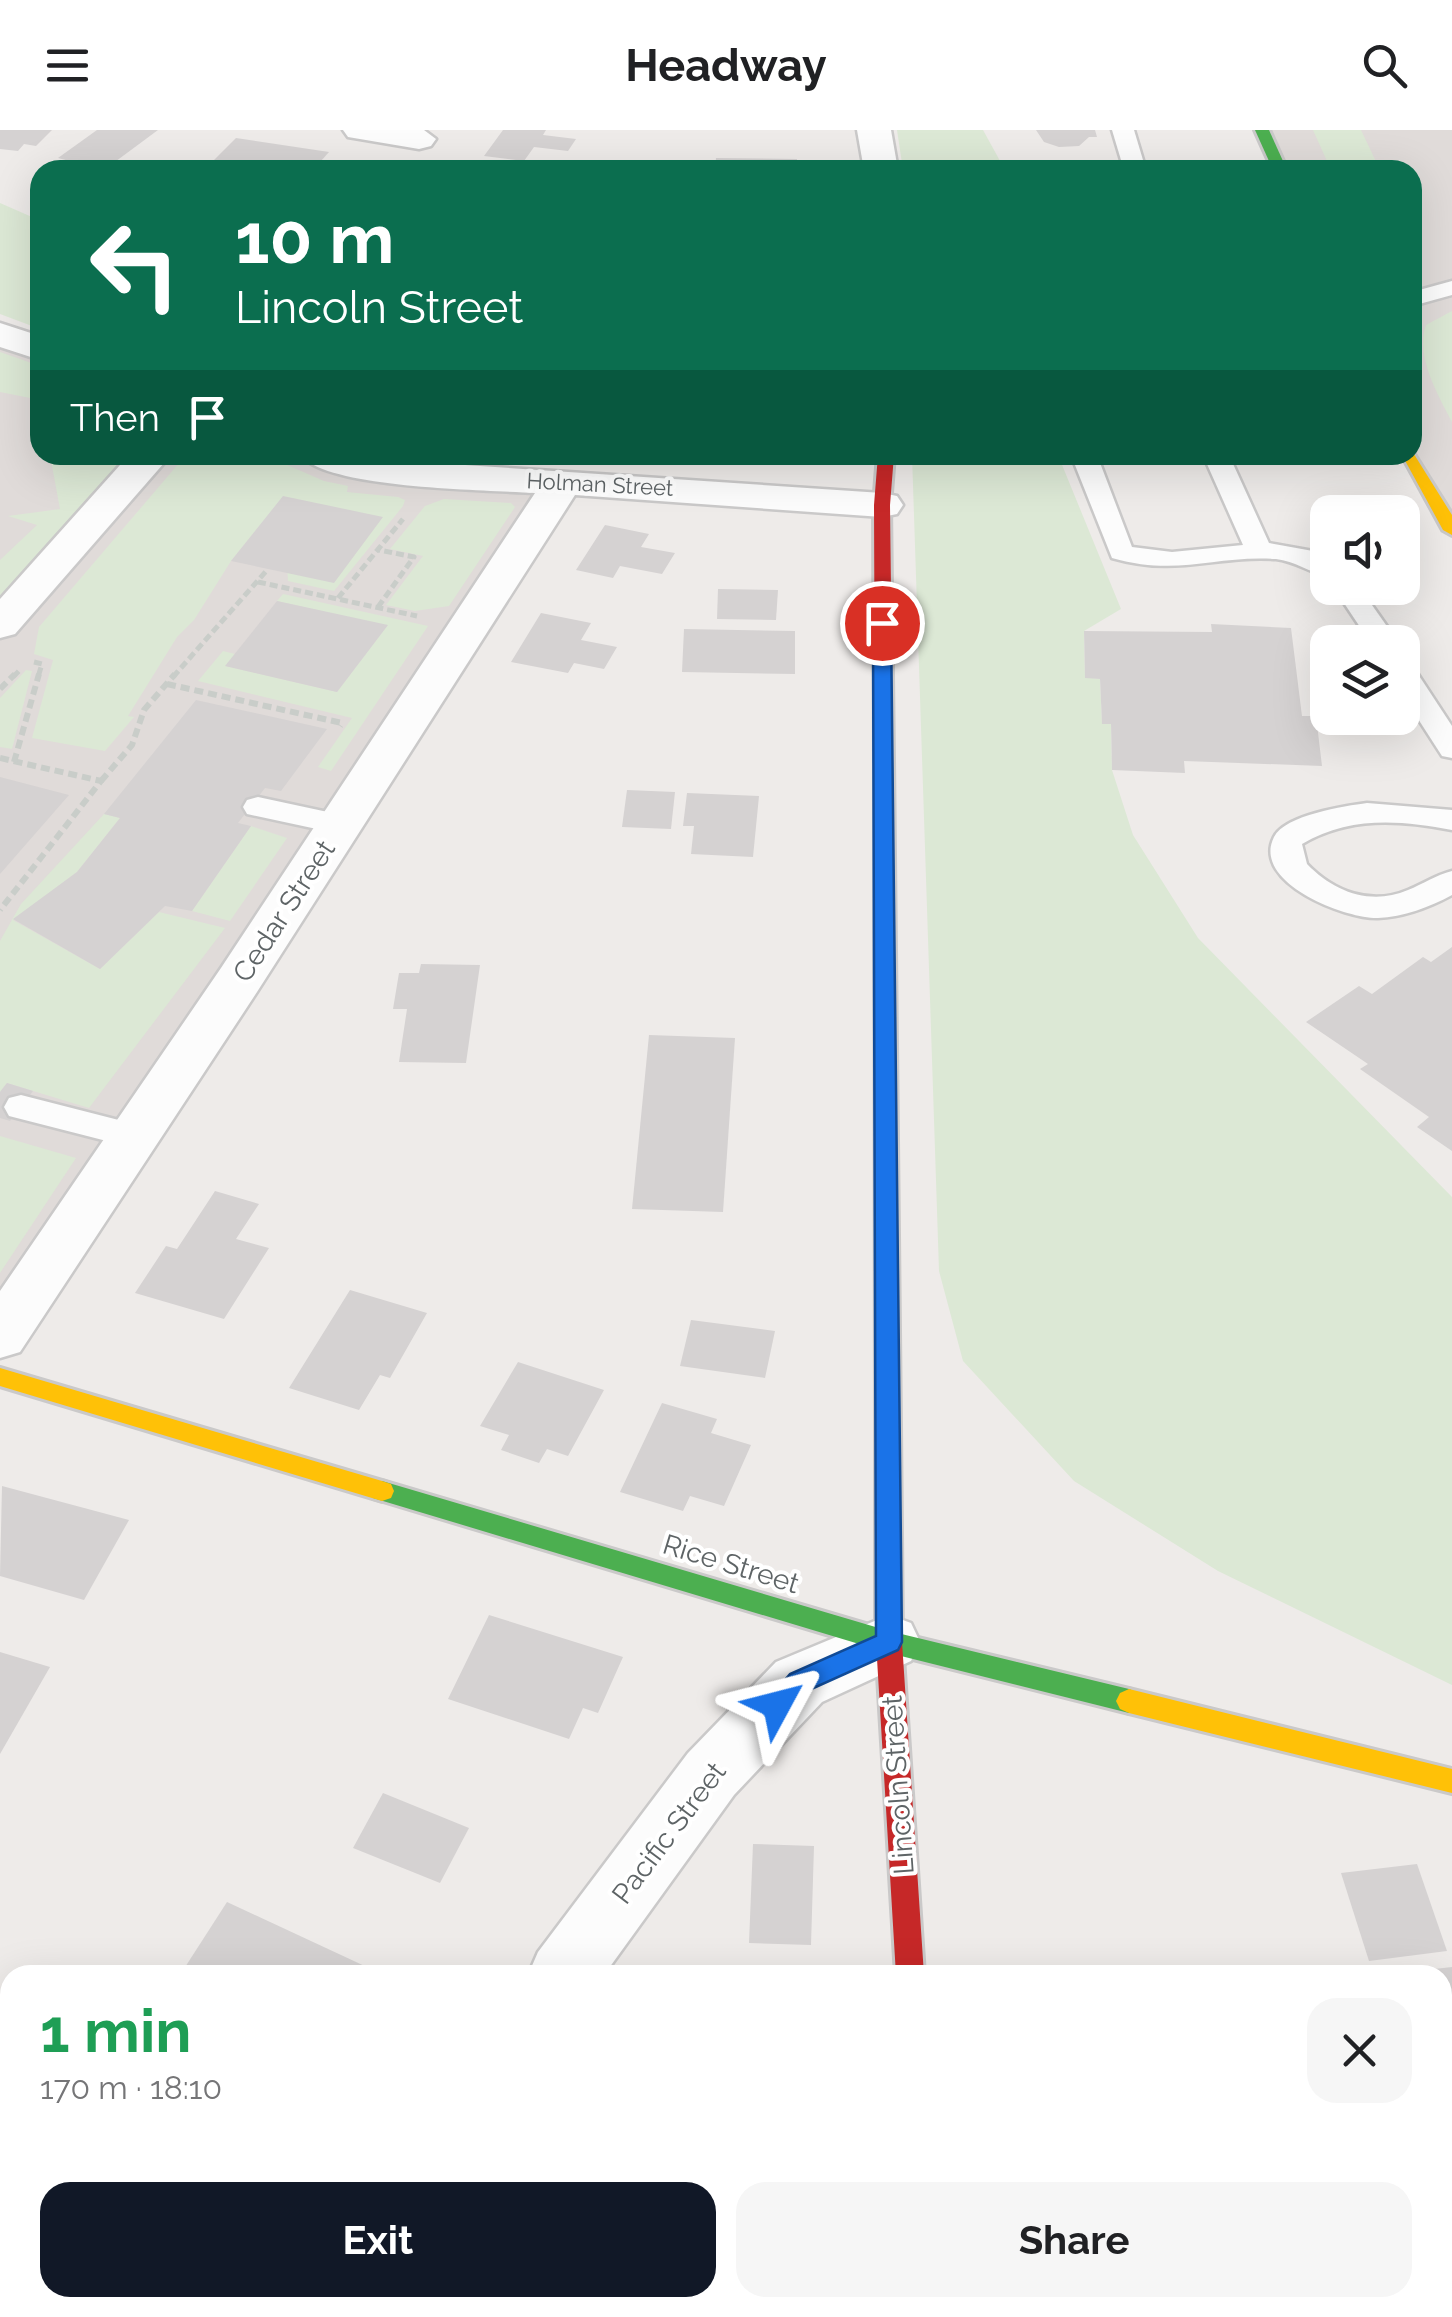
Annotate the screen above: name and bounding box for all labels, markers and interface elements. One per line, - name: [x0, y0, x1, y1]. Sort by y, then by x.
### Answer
- icon: menu: [40, 38, 95, 93]
- icon: search: [1357, 38, 1412, 93]
- text: Headway: [625, 39, 827, 92]
- text: 10 m: [235, 197, 395, 279]
- icon: left: [70, 200, 200, 330]
- text: Lincoln Street: [235, 281, 523, 334]
- icon: arrive: [180, 390, 235, 445]
- text: Then: [70, 395, 160, 440]
- street label: Holman Street: [526, 467, 675, 501]
- map controls: [1310, 495, 1420, 735]
- button: sound: [1310, 495, 1420, 605]
- pin: [840, 581, 925, 666]
- icon: arrive: [855, 596, 910, 651]
- button: layers: [1310, 625, 1420, 735]
- street label: Cedar Street: [226, 833, 342, 988]
- street label: Rice Street: [659, 1528, 804, 1601]
- position arrow: [725, 1653, 829, 1757]
- street label: Lincoln Street: [875, 1694, 921, 1876]
- street label: Pacific Street: [605, 1755, 733, 1910]
- text: 1 min: [40, 1996, 191, 2066]
- button: close: [1307, 1998, 1412, 2103]
- text: 170 m · 18:10: [40, 2069, 222, 2106]
- button: Exit: [40, 2182, 716, 2297]
- button: Share: [736, 2182, 1412, 2297]

